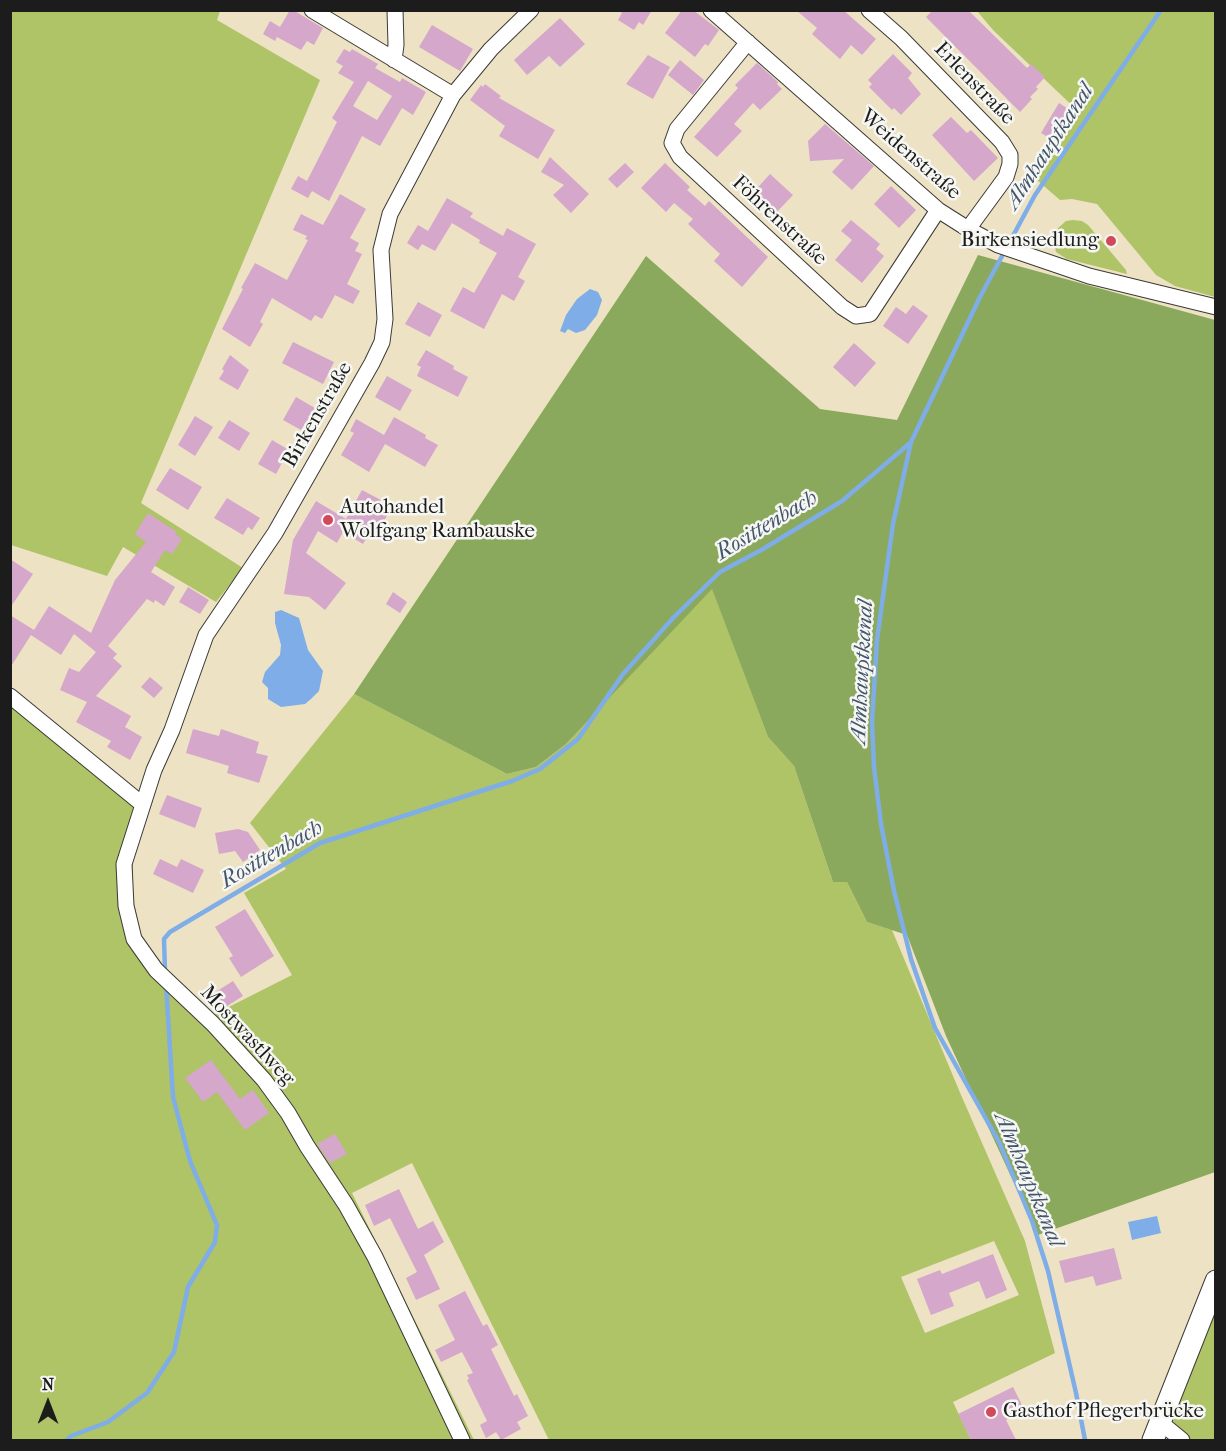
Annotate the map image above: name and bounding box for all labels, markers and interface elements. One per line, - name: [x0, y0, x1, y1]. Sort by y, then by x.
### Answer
- street label: Erlenstraße: [928, 37, 1020, 131]
- water label: Almhauptkanal: [1000, 80, 1100, 214]
- street label: Weidenstraße: [854, 104, 966, 206]
- street label: Föhrenstraße: [726, 171, 832, 271]
- place label: Birkensiedlung: [961, 228, 1099, 254]
- marker: Birkensiedlung: [1104, 234, 1118, 248]
- street label: Birkenstraße: [278, 358, 358, 472]
- water label: Rosittenbach: [711, 485, 823, 567]
- place label: Autohandel Wolfgang Rambauske: [340, 495, 535, 545]
- marker: Autohandel Wolfgang Rambauske: [321, 513, 335, 527]
- water label: Almhauptkanal: [846, 600, 880, 744]
- water label: Rosittenbach: [216, 815, 328, 895]
- street label: Mostwastlweg: [194, 981, 300, 1091]
- water label: Almhauptkanal: [988, 1109, 1068, 1251]
- north arrow: [18, 1373, 78, 1433]
- text: N: [42, 1375, 54, 1394]
- place label: Gasthof Pflegerbrücke: [1003, 1399, 1204, 1425]
- marker: Gasthof Pflegerbrücke: [984, 1405, 998, 1419]

